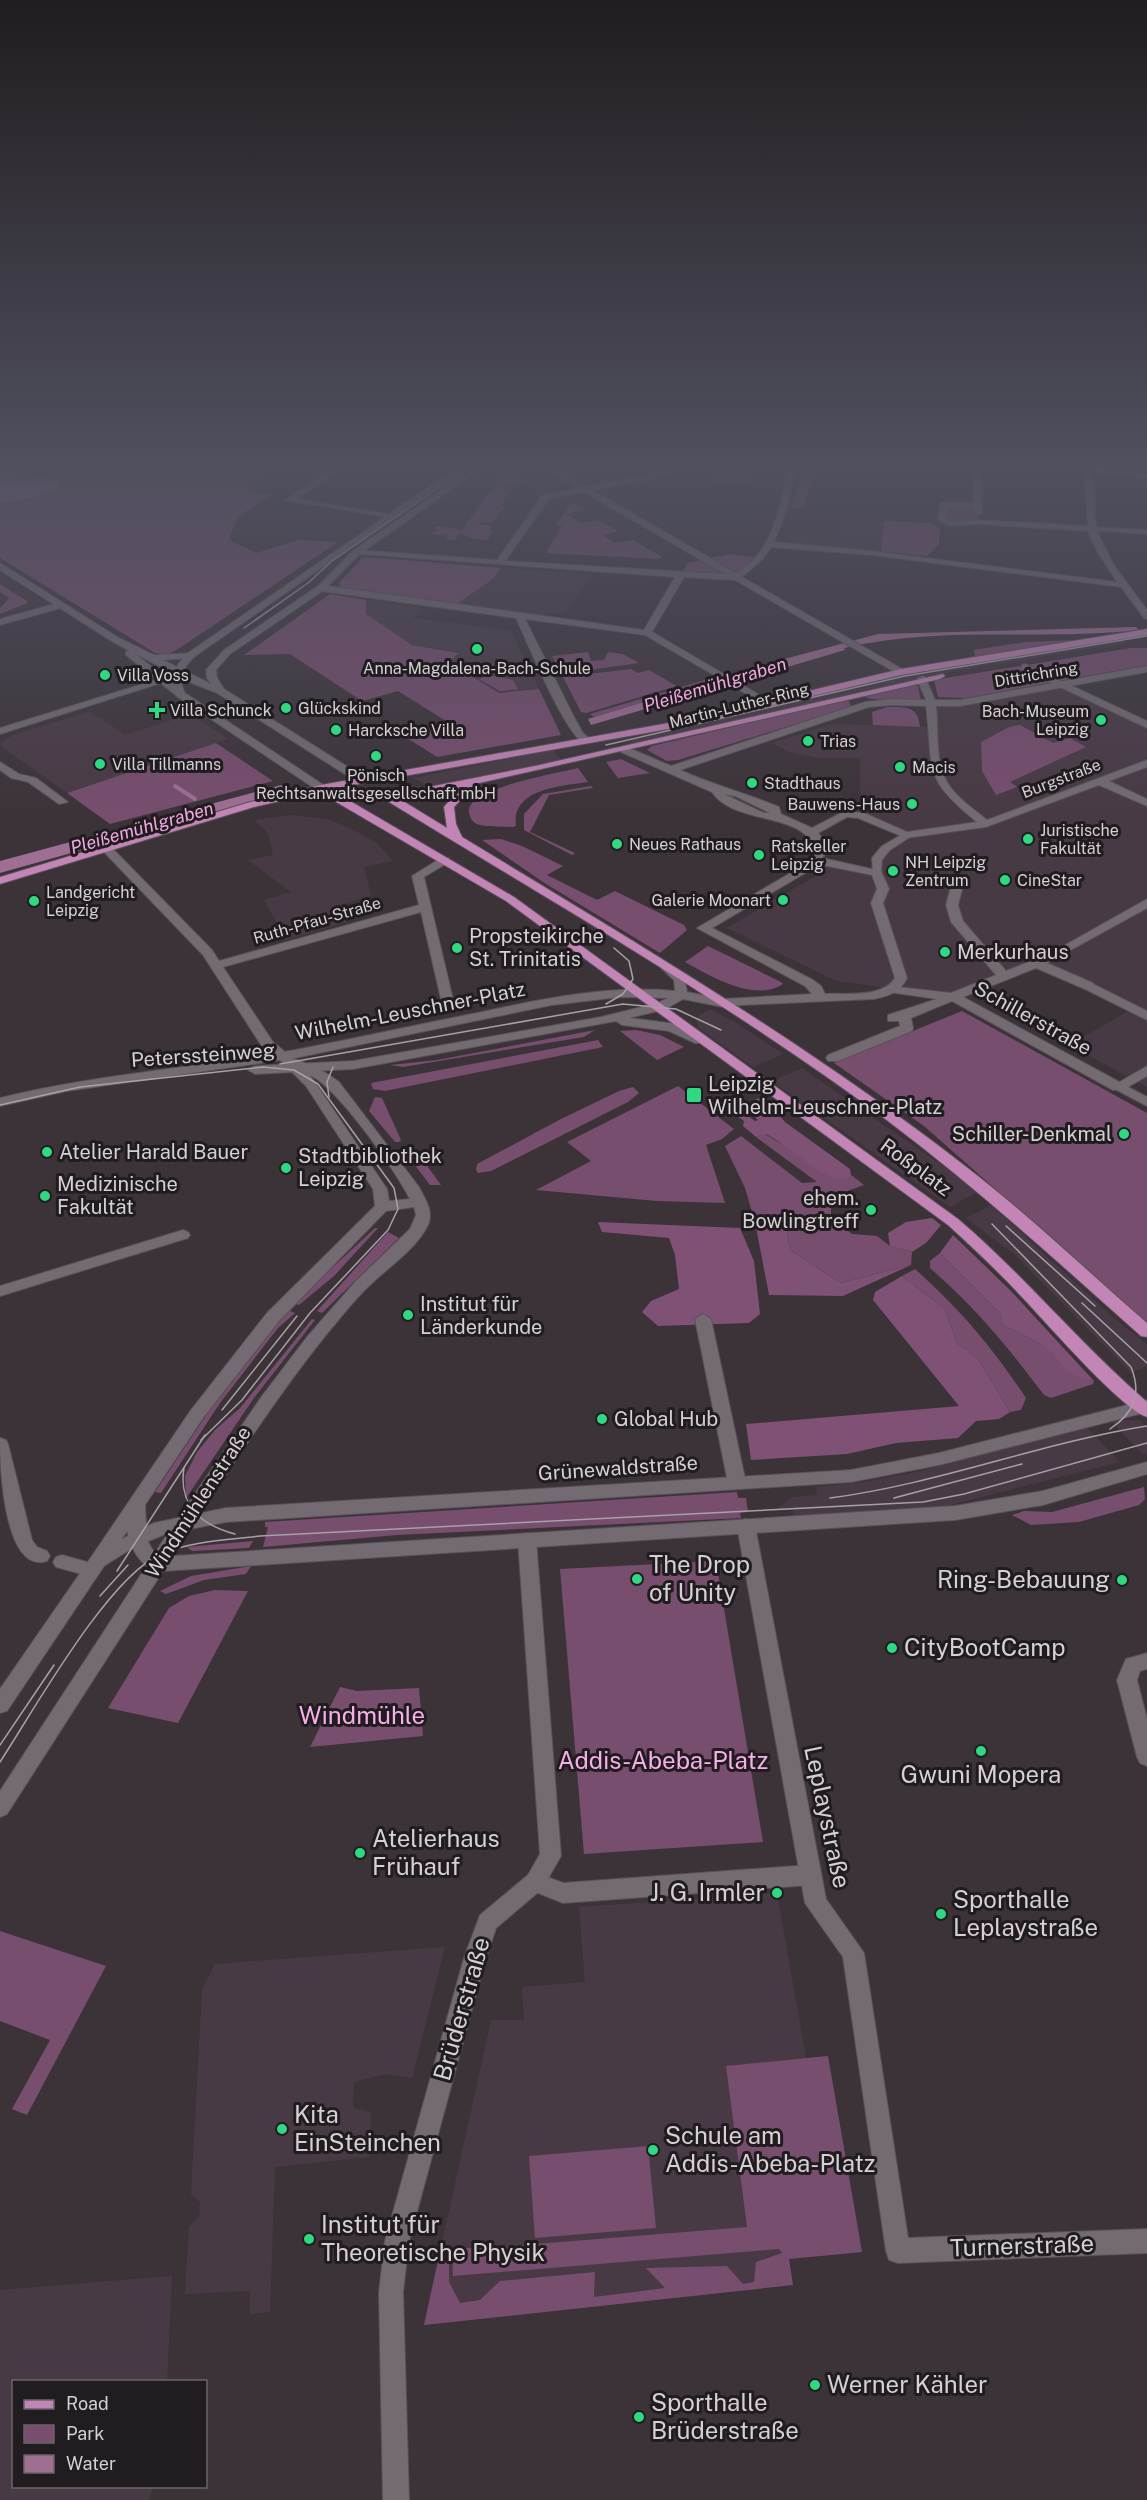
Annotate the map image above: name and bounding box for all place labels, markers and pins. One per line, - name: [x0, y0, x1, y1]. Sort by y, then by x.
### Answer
- marker: Anna-Magdalena-Bach-Schule: [470, 642, 484, 656]
- place label: Anna-Magdalena-Bach-Schule: [363, 659, 591, 678]
- place label: Villa Voss: [117, 666, 189, 685]
- marker: Villa Voss: [98, 668, 112, 682]
- place label: Glückskind: [298, 699, 381, 718]
- marker: Villa Schunck: [148, 701, 166, 719]
- place label: Villa Schunck: [170, 701, 272, 720]
- marker: Glückskind: [279, 701, 293, 715]
- place label: Bach-Museum Leipzig: [982, 702, 1089, 739]
- marker: Bach-Museum Leipzig: [1094, 713, 1108, 727]
- place label: Harcksche Villa: [348, 721, 464, 740]
- marker: Harcksche Villa: [329, 723, 343, 737]
- place label: Trias: [820, 732, 856, 751]
- marker: Trias: [801, 734, 815, 748]
- marker: Pönisch Rechtsanwaltsgesellschaft mbH: [369, 749, 383, 763]
- place label: Villa Tillmanns: [112, 755, 221, 774]
- marker: Villa Tillmanns: [93, 757, 107, 771]
- place label: Macis: [912, 758, 956, 777]
- marker: Macis: [893, 760, 907, 774]
- place label: Pönisch Rechtsanwaltsgesellschaft mbH: [256, 766, 496, 803]
- place label: Stadthaus: [764, 774, 841, 793]
- marker: Stadthaus: [745, 776, 759, 790]
- place label: Bauwens-Haus: [787, 795, 900, 814]
- marker: Bauwens-Haus: [905, 797, 919, 811]
- place label: Juristische Fakultät: [1040, 821, 1119, 858]
- marker: Juristische Fakultät: [1021, 832, 1035, 846]
- place label: Neues Rathaus: [629, 835, 741, 854]
- marker: Neues Rathaus: [610, 837, 624, 851]
- place label: Ratskeller Leipzig: [771, 837, 847, 874]
- marker: Ratskeller Leipzig: [752, 848, 766, 862]
- place label: NH Leipzig Zentrum: [905, 853, 986, 890]
- marker: NH Leipzig Zentrum: [886, 864, 900, 878]
- place label: CineStar: [1017, 871, 1082, 890]
- marker: CineStar: [998, 873, 1012, 887]
- place label: Landgericht Leipzig: [46, 883, 135, 920]
- place label: Galerie Moonart: [651, 891, 771, 910]
- marker: Galerie Moonart: [776, 893, 790, 907]
- marker: Landgericht Leipzig: [27, 894, 41, 908]
- place label: Propsteikirche St. Trinitatis: [469, 924, 604, 971]
- place label: Merkurhaus: [957, 940, 1069, 964]
- marker: Propsteikirche St. Trinitatis: [450, 941, 464, 955]
- marker: Merkurhaus: [938, 945, 952, 959]
- place label: Leipzig Wilhelm-Leuschner-Platz: [708, 1072, 942, 1119]
- marker: Leipzig Wilhelm-Leuschner-Platz: [685, 1086, 703, 1104]
- place label: Schiller-Denkmal: [952, 1122, 1112, 1146]
- marker: Schiller-Denkmal: [1117, 1127, 1131, 1141]
- place label: Atelier Harald Bauer: [59, 1140, 248, 1164]
- place label: Stadtbibliothek Leipzig: [298, 1144, 442, 1191]
- marker: Atelier Harald Bauer: [40, 1145, 54, 1159]
- marker: Stadtbibliothek Leipzig: [279, 1161, 293, 1175]
- place label: Medizinische Fakultät: [57, 1172, 178, 1219]
- place label: ehem. Bowlingtreff: [742, 1186, 859, 1233]
- marker: Medizinische Fakultät: [38, 1189, 52, 1203]
- marker: ehem. Bowlingtreff: [864, 1203, 878, 1217]
- place label: Institut für Länderkunde: [420, 1292, 542, 1339]
- marker: Institut für Länderkunde: [401, 1308, 415, 1322]
- place label: Global Hub: [614, 1407, 718, 1431]
- marker: Global Hub: [595, 1412, 609, 1426]
- place label: The Drop of Unity: [649, 1550, 750, 1606]
- place label: Ring-Bebauung: [937, 1565, 1110, 1593]
- marker: The Drop of Unity: [630, 1572, 644, 1586]
- marker: Ring-Bebauung: [1115, 1573, 1129, 1587]
- place label: CityBootCamp: [904, 1633, 1065, 1661]
- marker: CityBootCamp: [885, 1641, 899, 1655]
- marker: Gwuni Mopera: [974, 1744, 988, 1758]
- place label: Gwuni Mopera: [901, 1760, 1061, 1788]
- place label: Atelierhaus Frühauf: [372, 1824, 500, 1880]
- marker: Atelierhaus Frühauf: [353, 1846, 367, 1860]
- place label: J. G. Irmler: [650, 1878, 765, 1906]
- place label: Sporthalle Leplaystraße: [953, 1885, 1098, 1941]
- marker: J. G. Irmler: [770, 1886, 784, 1900]
- marker: Sporthalle Leplaystraße: [934, 1907, 948, 1921]
- place label: Kita EinSteinchen: [294, 2100, 441, 2156]
- place label: Schule am Addis-Abeba-Platz: [665, 2121, 875, 2177]
- marker: Kita EinSteinchen: [275, 2122, 289, 2136]
- marker: Schule am Addis-Abeba-Platz: [646, 2143, 660, 2157]
- place label: Institut für Theoretische Physik: [321, 2210, 545, 2266]
- marker: Institut für Theoretische Physik: [302, 2232, 316, 2246]
- place label: Werner Kähler: [827, 2370, 987, 2398]
- marker: Werner Kähler: [808, 2378, 822, 2392]
- place label: Sporthalle Brüderstraße: [651, 2388, 799, 2444]
- marker: Sporthalle Brüderstraße: [632, 2410, 646, 2424]

